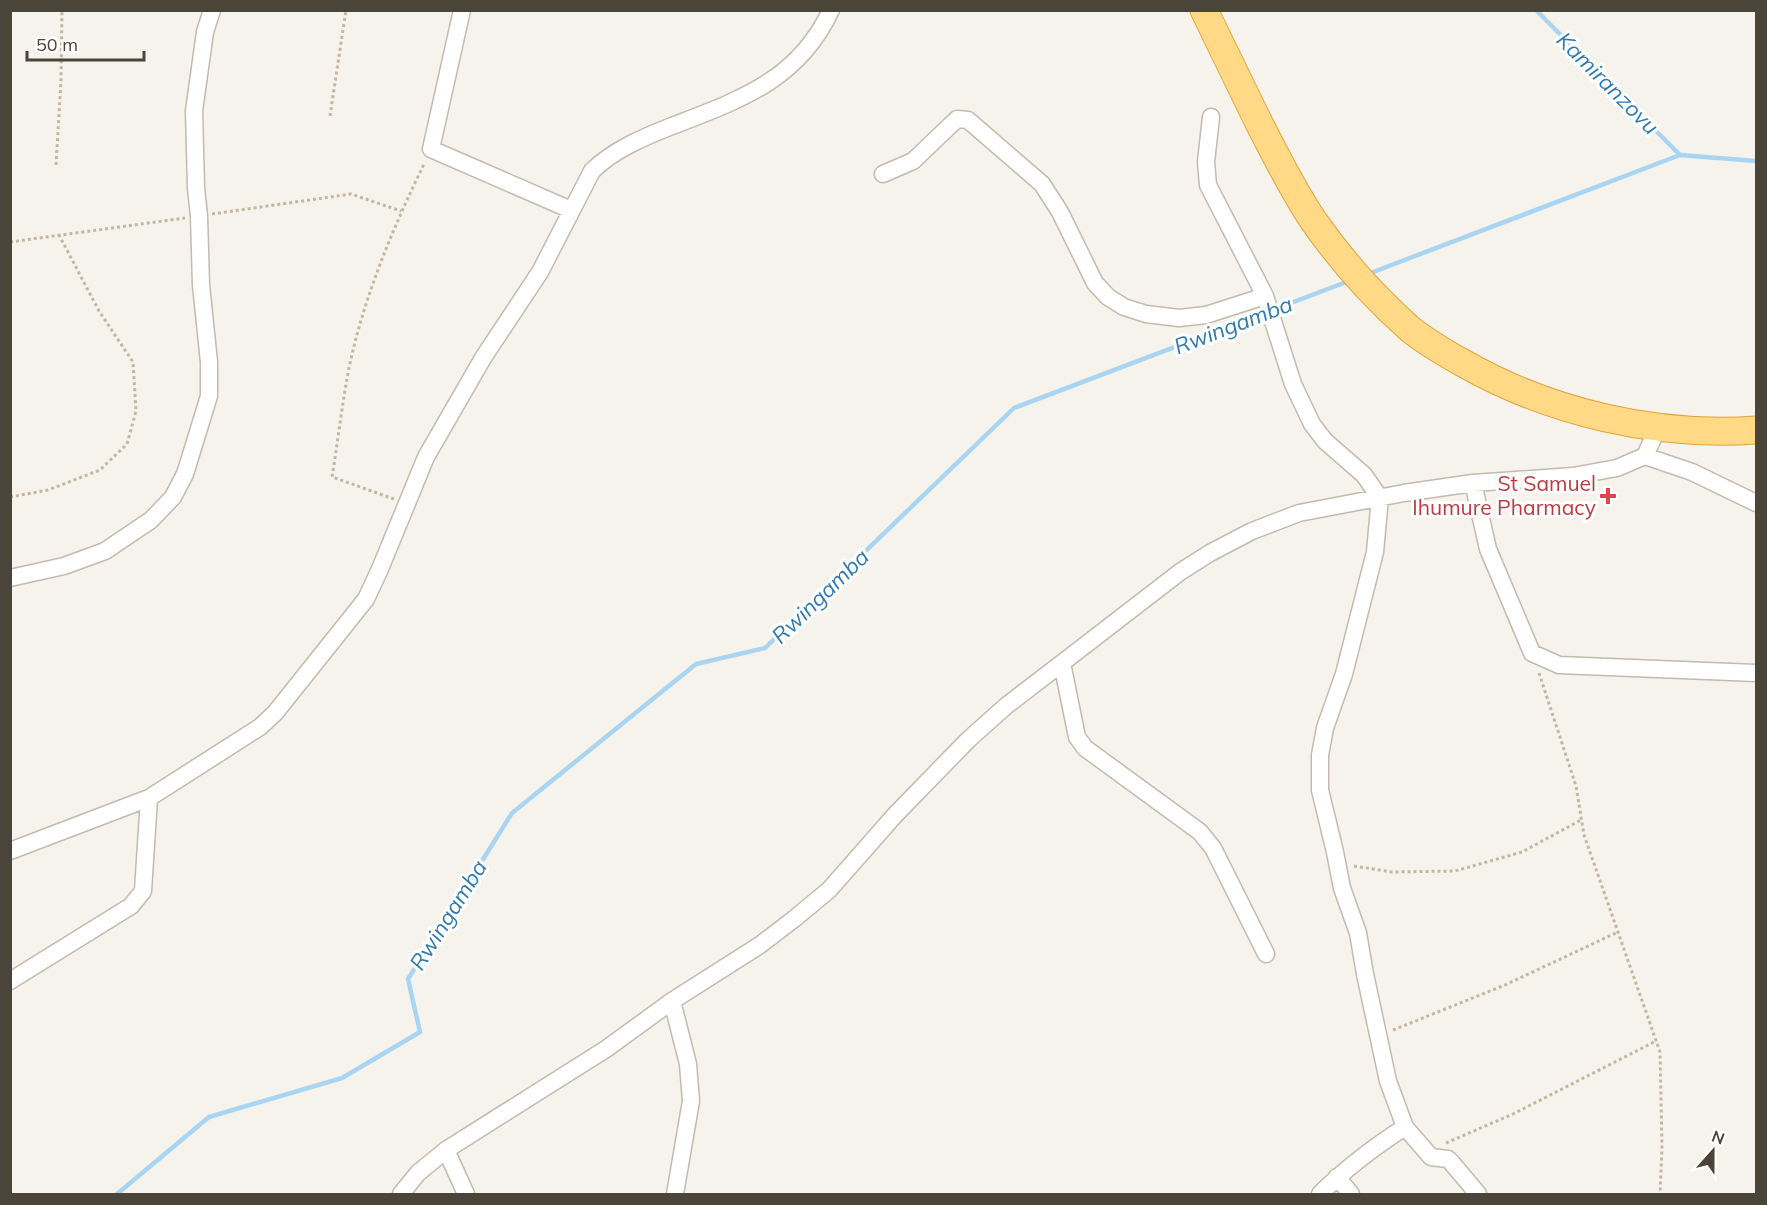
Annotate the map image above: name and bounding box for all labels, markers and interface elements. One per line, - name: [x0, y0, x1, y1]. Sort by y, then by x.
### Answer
- scale bar: [27, 24, 144, 62]
- water label: Kamiranzovu: [1551, 26, 1665, 140]
- text: 50 m: [36, 33, 78, 56]
- water label: Rwingamba: [1170, 290, 1296, 360]
- place label: St Samuel Ihumure Pharmacy: [1412, 470, 1596, 520]
- marker: St Samuel Ihumure Pharmacy: [1601, 489, 1615, 503]
- water label: Rwingamba: [765, 543, 875, 649]
- water label: Rwingamba: [403, 855, 493, 975]
- north arrow: [1683, 1121, 1743, 1181]
- text: N: [1709, 1125, 1728, 1148]

